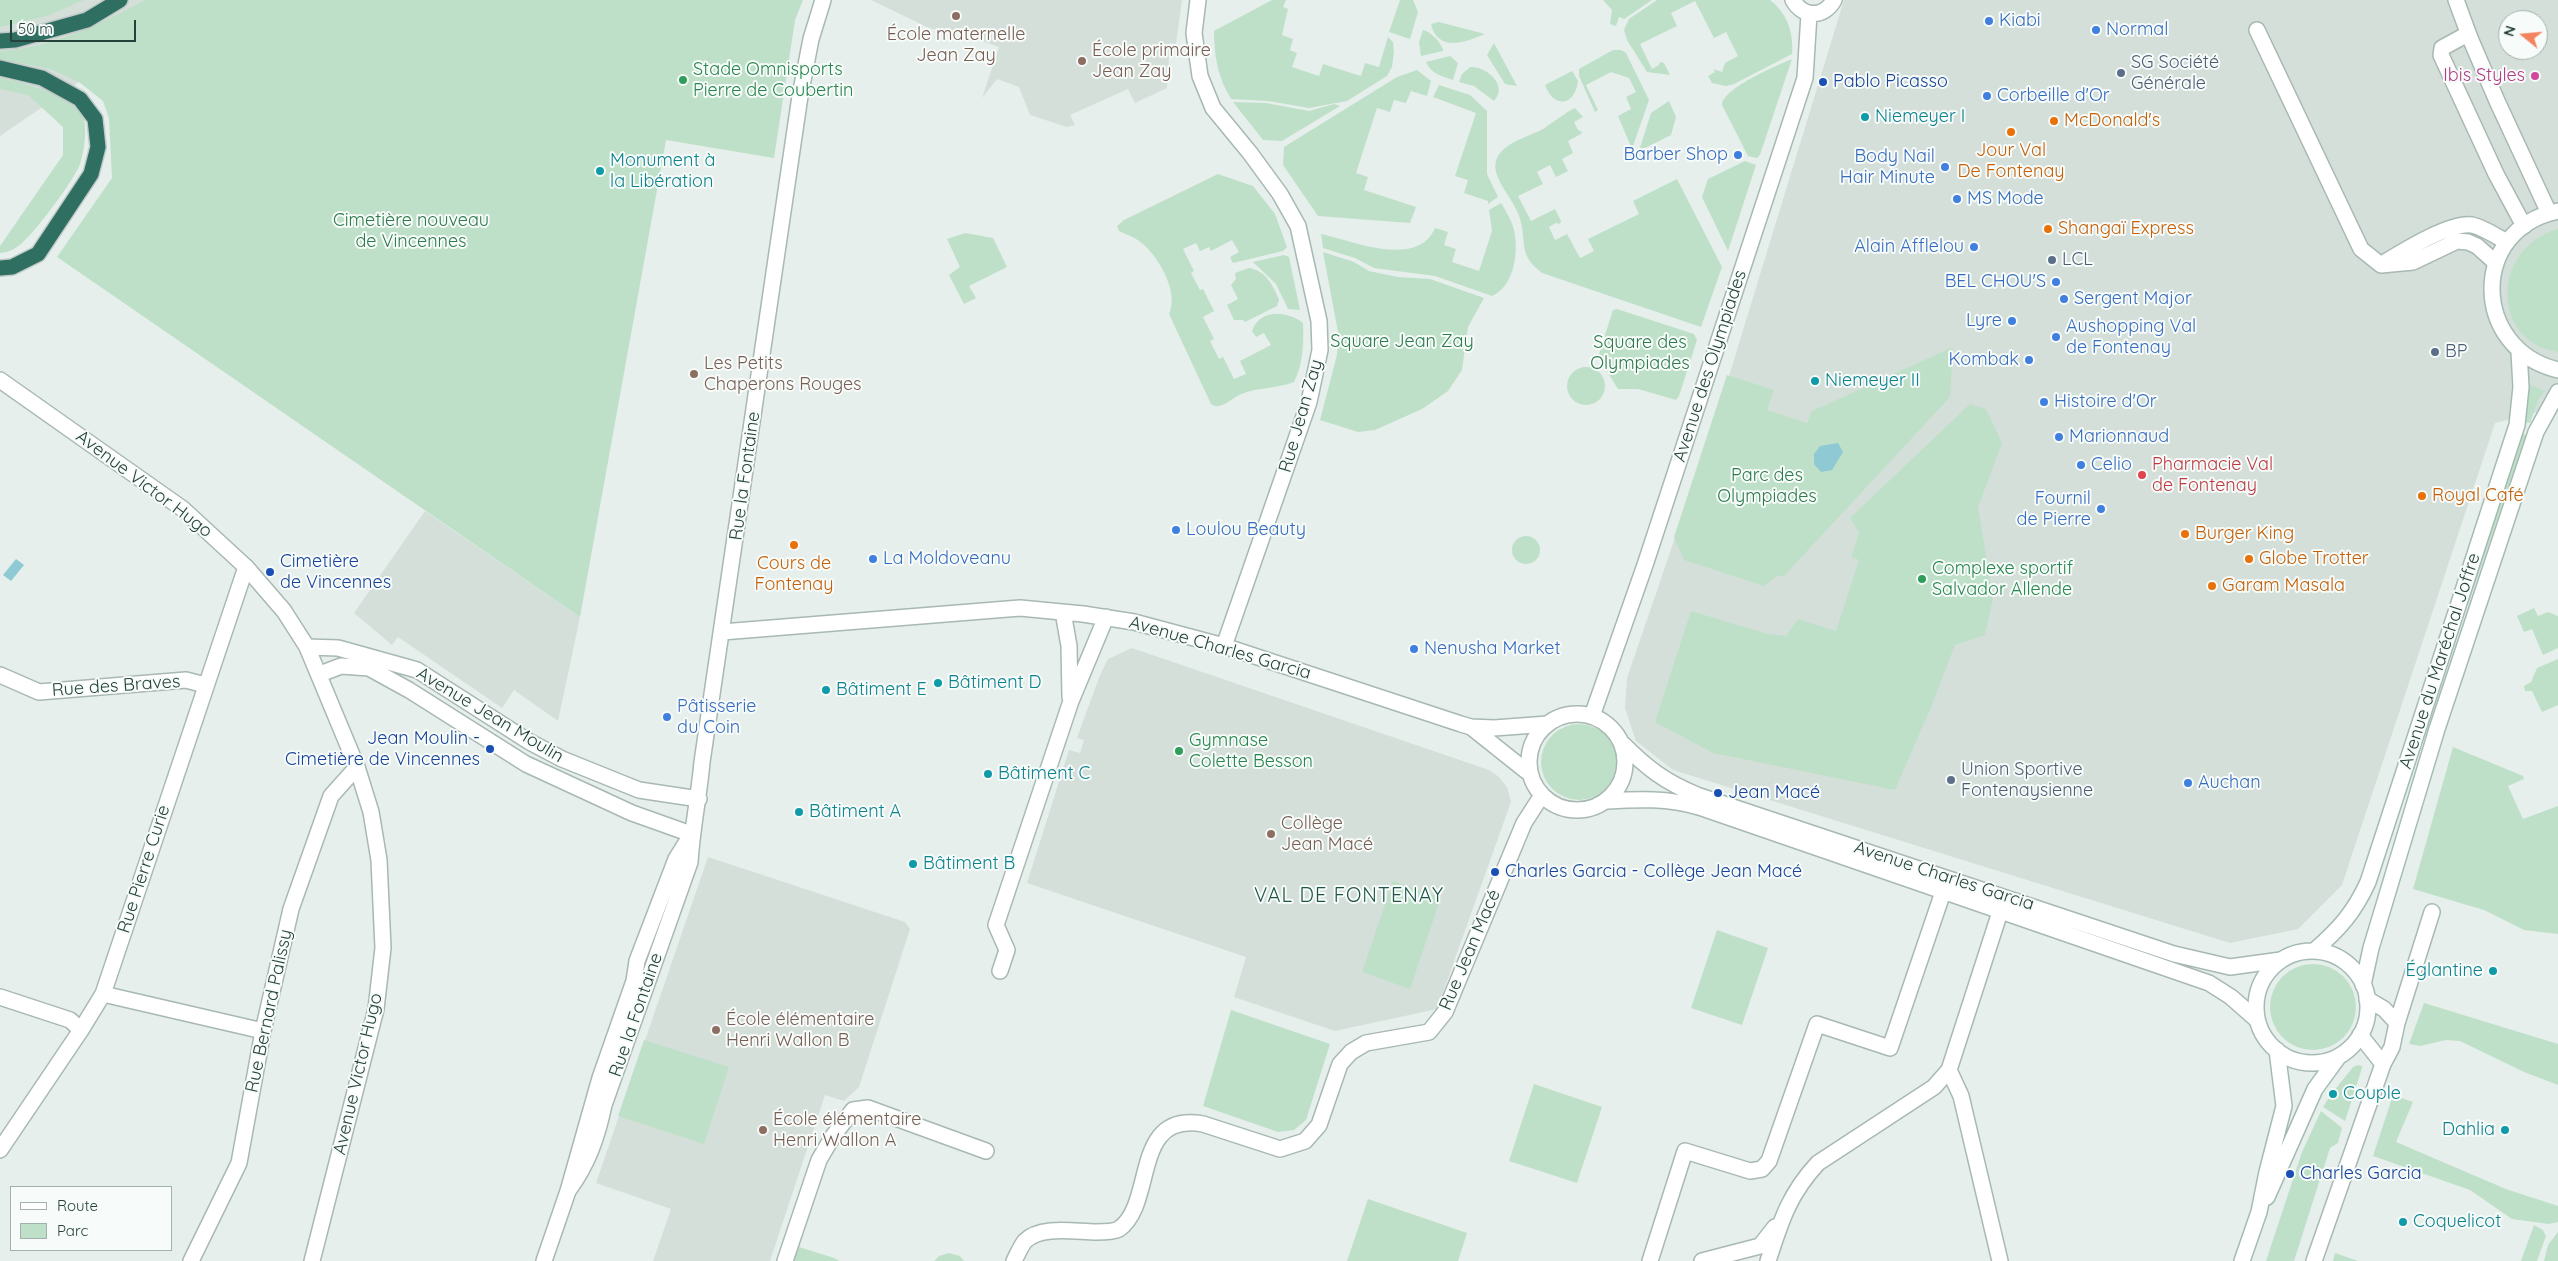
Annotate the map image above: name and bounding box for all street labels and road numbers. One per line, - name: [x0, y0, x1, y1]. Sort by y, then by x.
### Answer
- street label: Avenue des Olympiades: [1669, 267, 1751, 465]
- street label: Rue Jean Zay: [1275, 357, 1327, 475]
- street label: Rue la Fontaine: [725, 410, 765, 542]
- street label: Avenue Victor Hugo: [72, 426, 216, 542]
- street label: Avenue du Maréchal Joffre: [2395, 550, 2485, 772]
- street label: Avenue Charles Garcia: [1127, 612, 1313, 684]
- street label: Avenue Jean Moulin: [413, 663, 567, 767]
- street label: Rue des Braves: [51, 671, 181, 701]
- street label: Rue Pierre Curie: [113, 802, 175, 936]
- street label: Avenue Charles Garcia: [1851, 837, 2037, 915]
- street label: Rue Jean Macé: [1435, 886, 1505, 1014]
- street label: Rue Bernard Palissy: [241, 927, 297, 1095]
- street label: Rue la Fontaine: [605, 950, 667, 1080]
- street label: Avenue Victor Hugo: [329, 991, 387, 1157]

